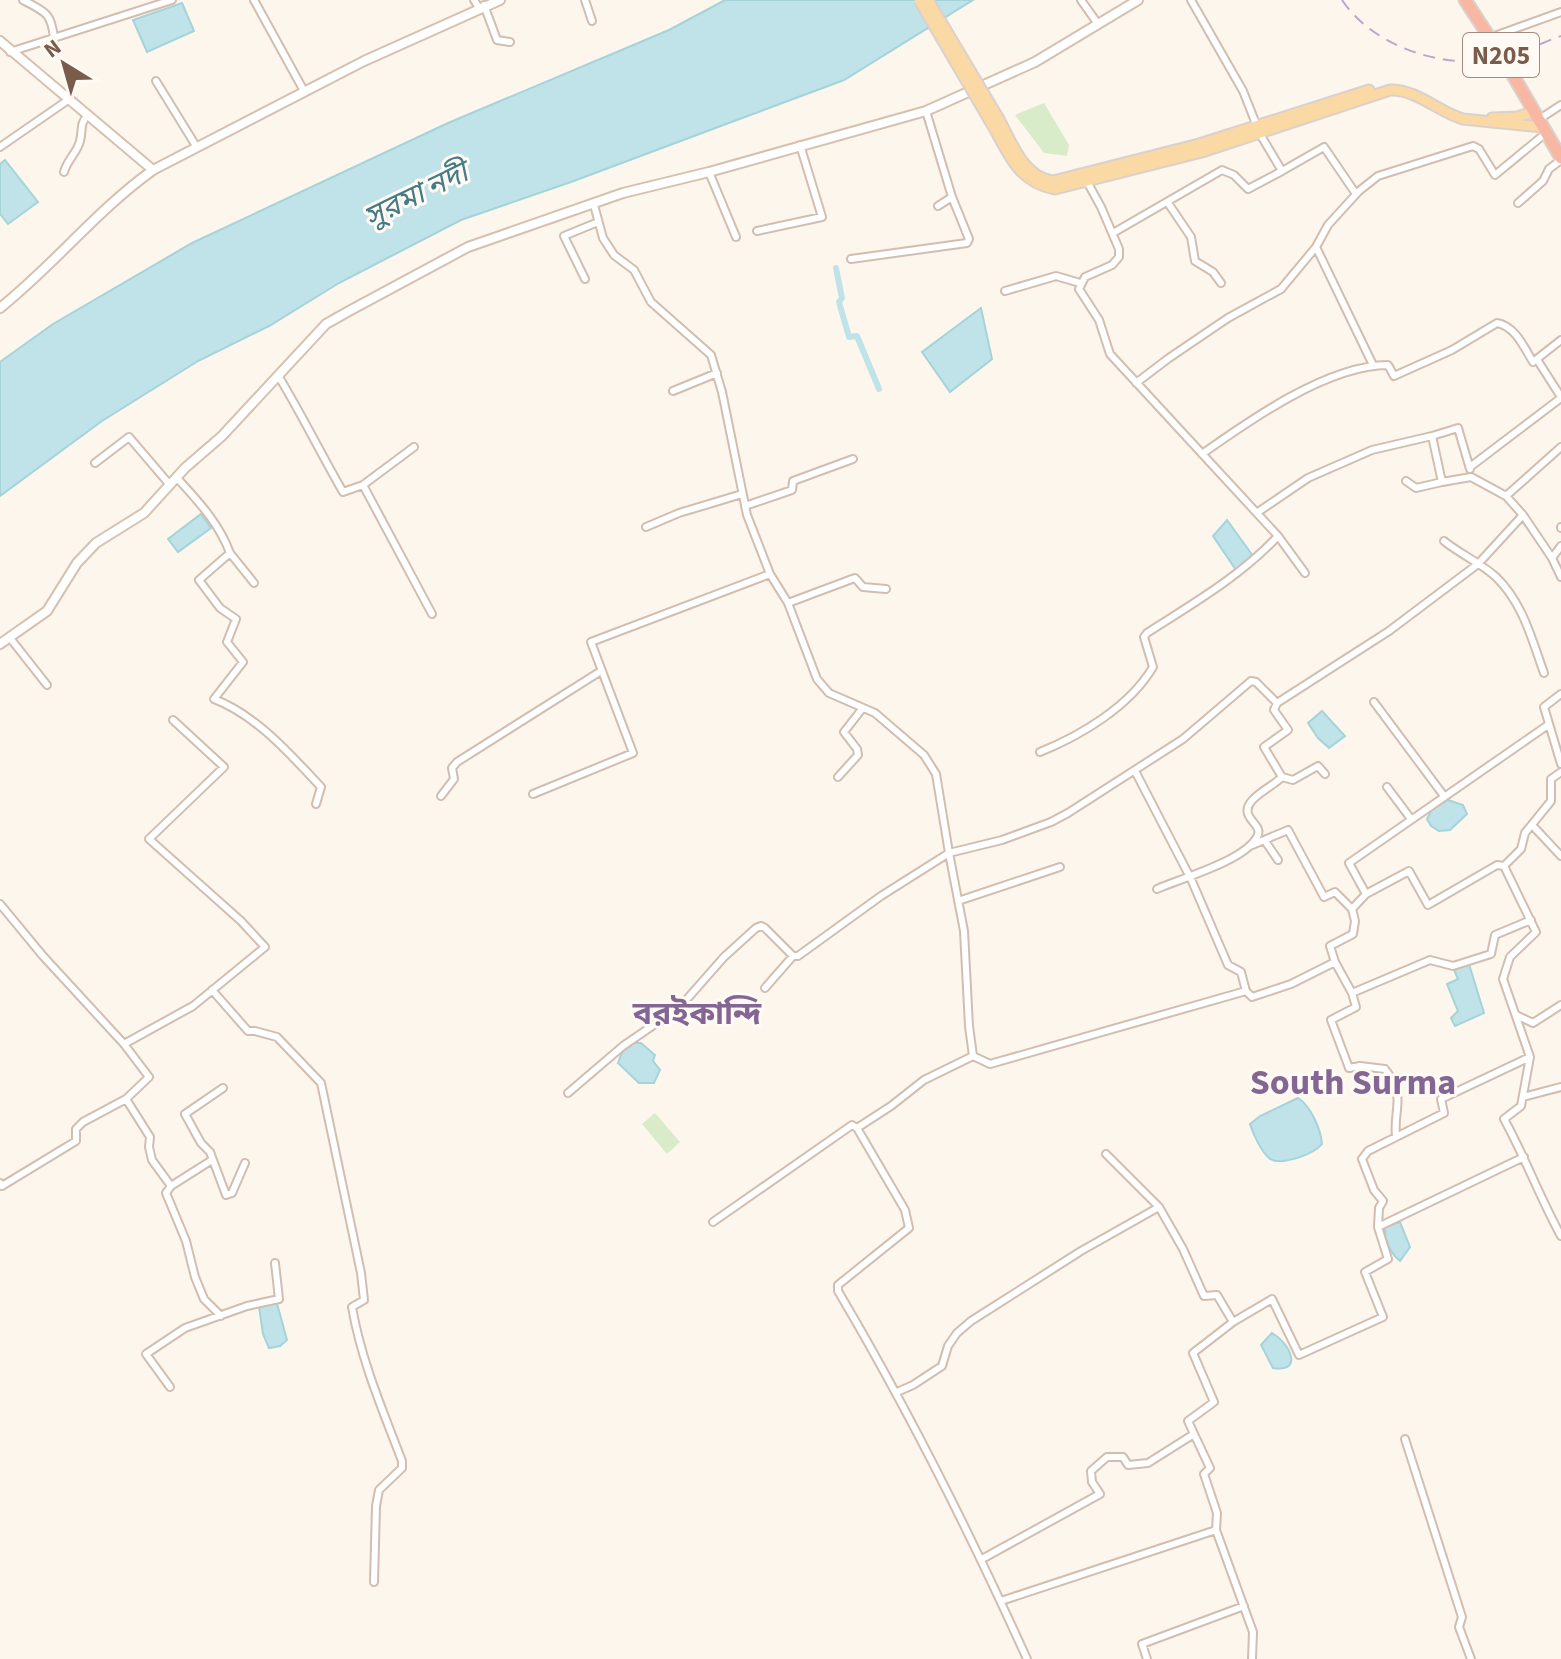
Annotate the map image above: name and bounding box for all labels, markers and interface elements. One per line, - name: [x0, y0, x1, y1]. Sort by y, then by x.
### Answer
- north arrow: [24, 24, 104, 104]
- text: N: [37, 32, 68, 66]
- road number: N205: [1463, 33, 1539, 77]
- water label: সুরমা নদী: [356, 149, 480, 239]
- district label: বরইকান্দি: [632, 991, 762, 1037]
- district label: South Surma: [1250, 1057, 1456, 1108]

